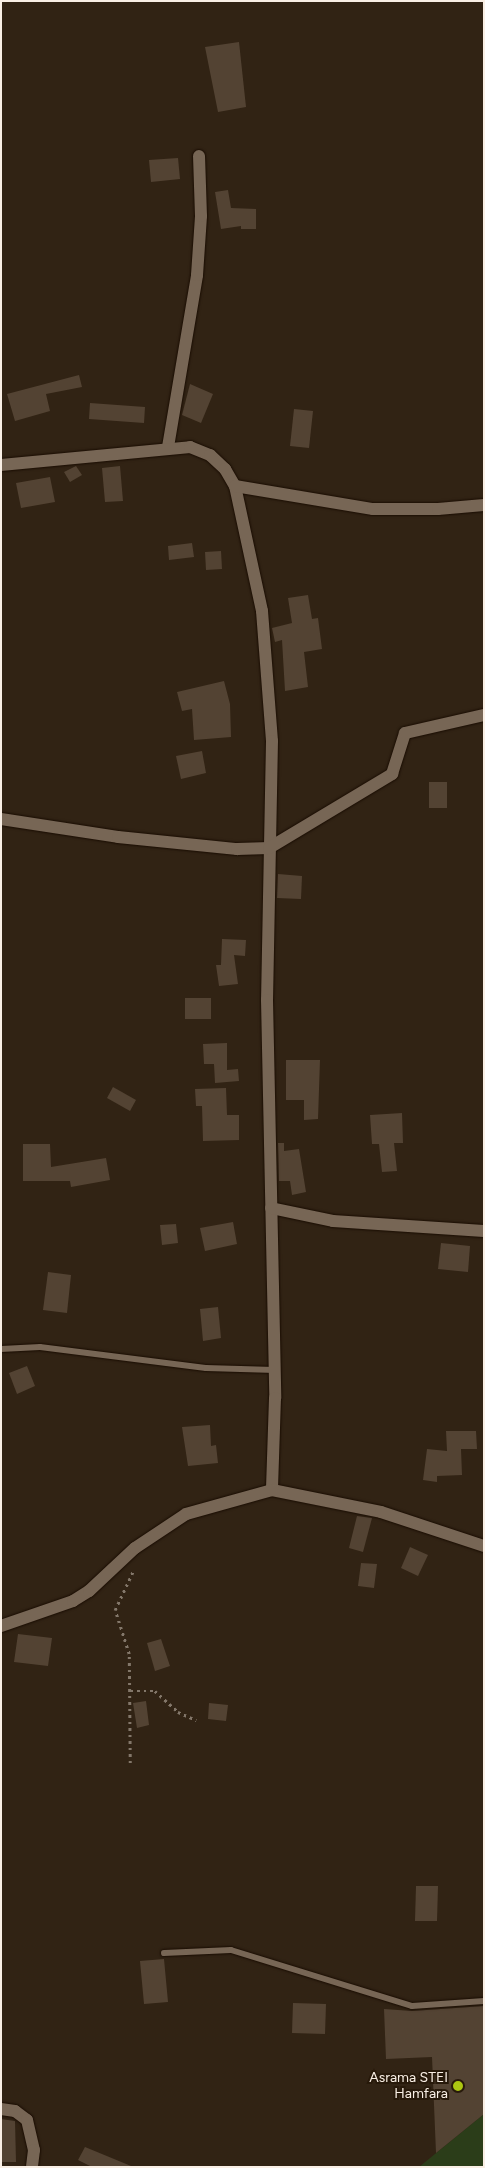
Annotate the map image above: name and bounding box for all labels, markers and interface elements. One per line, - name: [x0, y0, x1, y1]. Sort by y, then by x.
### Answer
- place label: Asrama STEI Hamfara: [369, 2070, 448, 2102]
- marker: Asrama STEI Hamfara: [452, 2080, 464, 2092]

